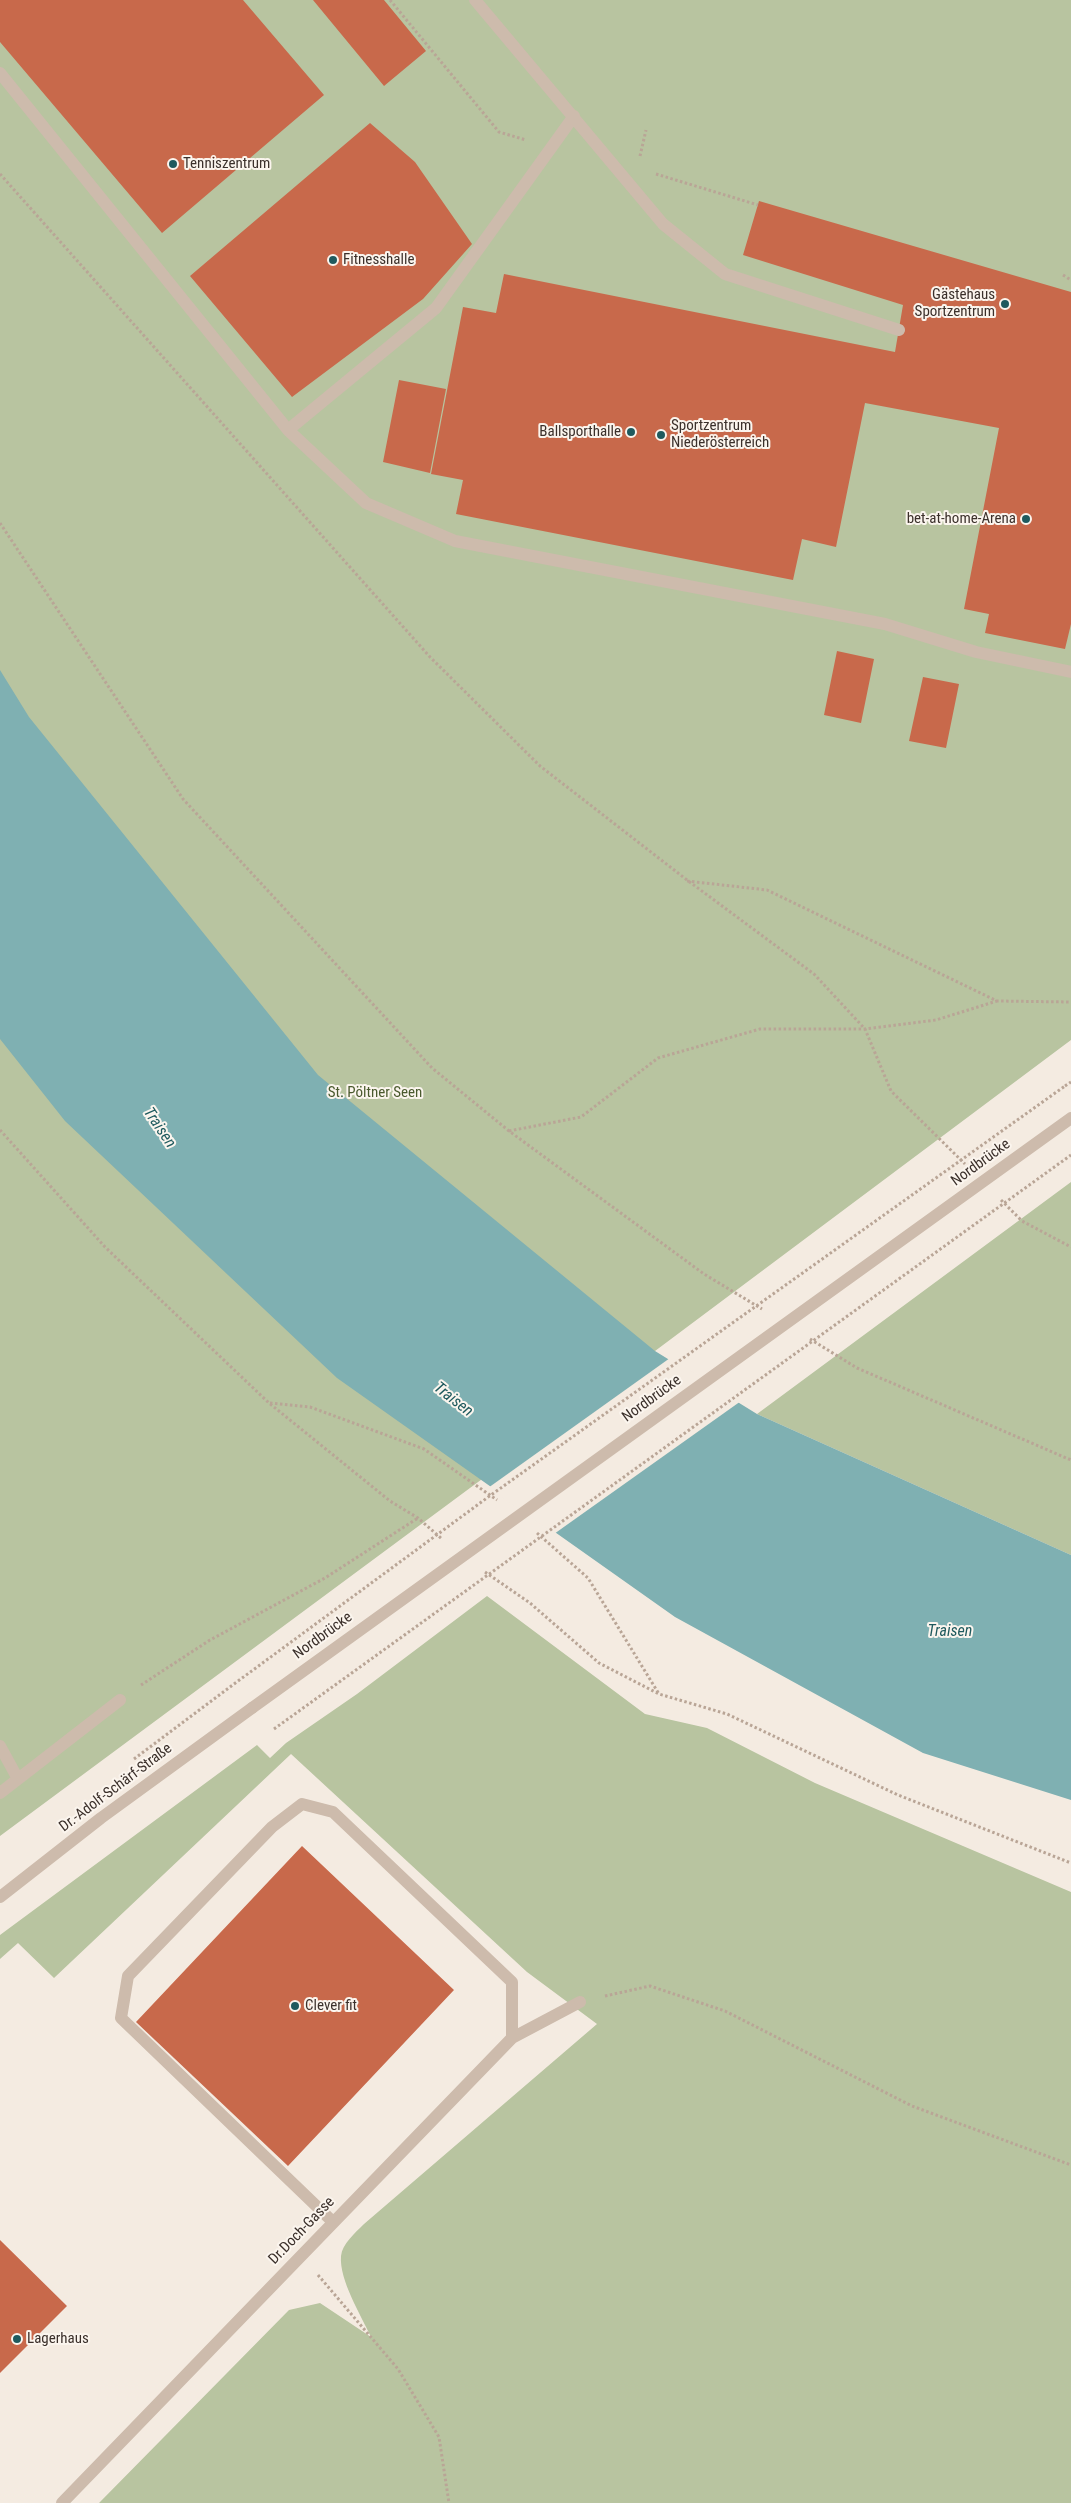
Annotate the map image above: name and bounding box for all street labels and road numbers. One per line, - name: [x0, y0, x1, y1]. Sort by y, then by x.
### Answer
- street label: Nordbrücke: [948, 1136, 1014, 1190]
- street label: Nordbrücke: [619, 1372, 685, 1426]
- street label: Nordbrücke: [290, 1609, 356, 1663]
- street label: Dr.-Adolf-Schärf-Straße: [56, 1740, 176, 1836]
- street label: Dr.Doch-Gasse: [265, 2193, 339, 2269]

